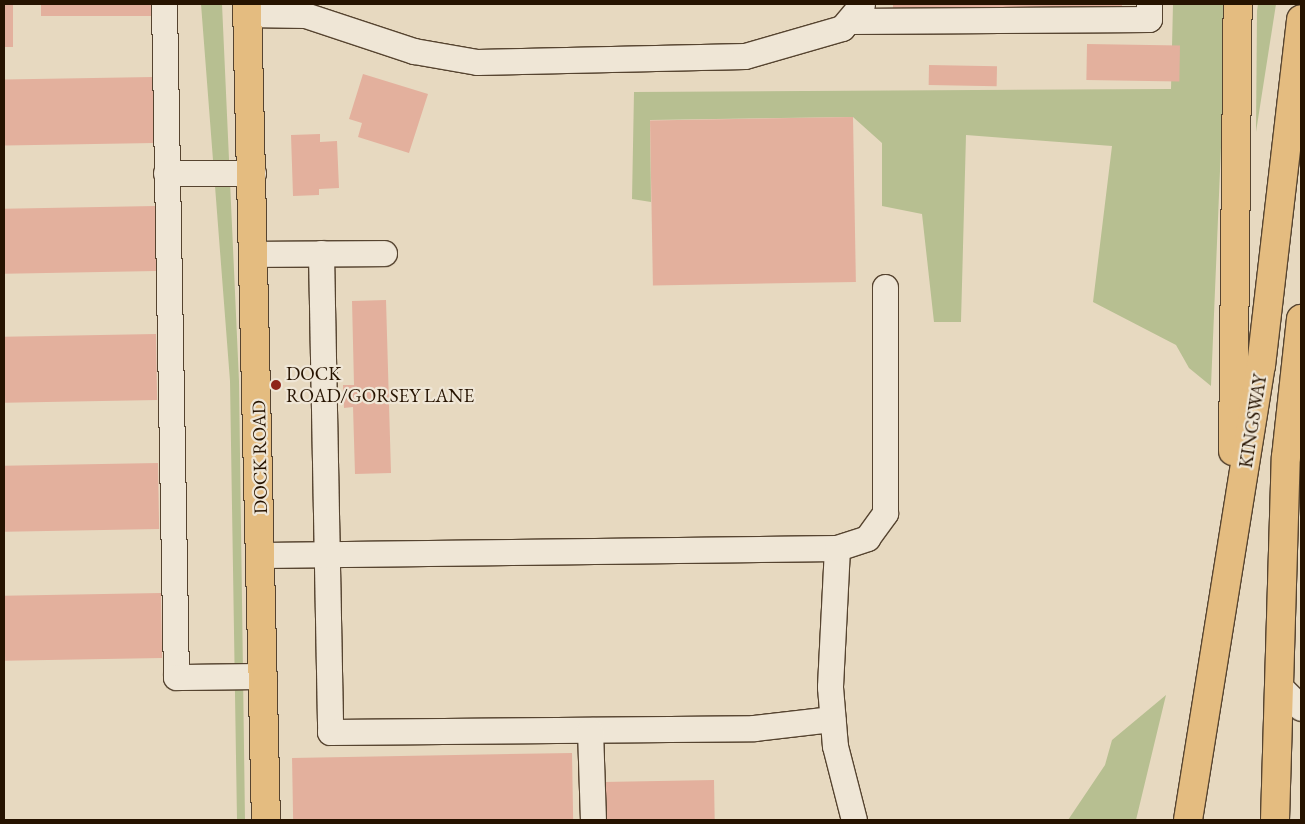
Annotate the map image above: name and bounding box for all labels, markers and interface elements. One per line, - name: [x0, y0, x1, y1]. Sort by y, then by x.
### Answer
- place label: DOCK ROAD/GORSEY LANE: [286, 363, 474, 407]
- street label: KINGSWAY: [1234, 372, 1272, 470]
- marker: DOCK ROAD/GORSEY LANE: [270, 379, 282, 391]
- street label: DOCK ROAD: [248, 400, 272, 514]

